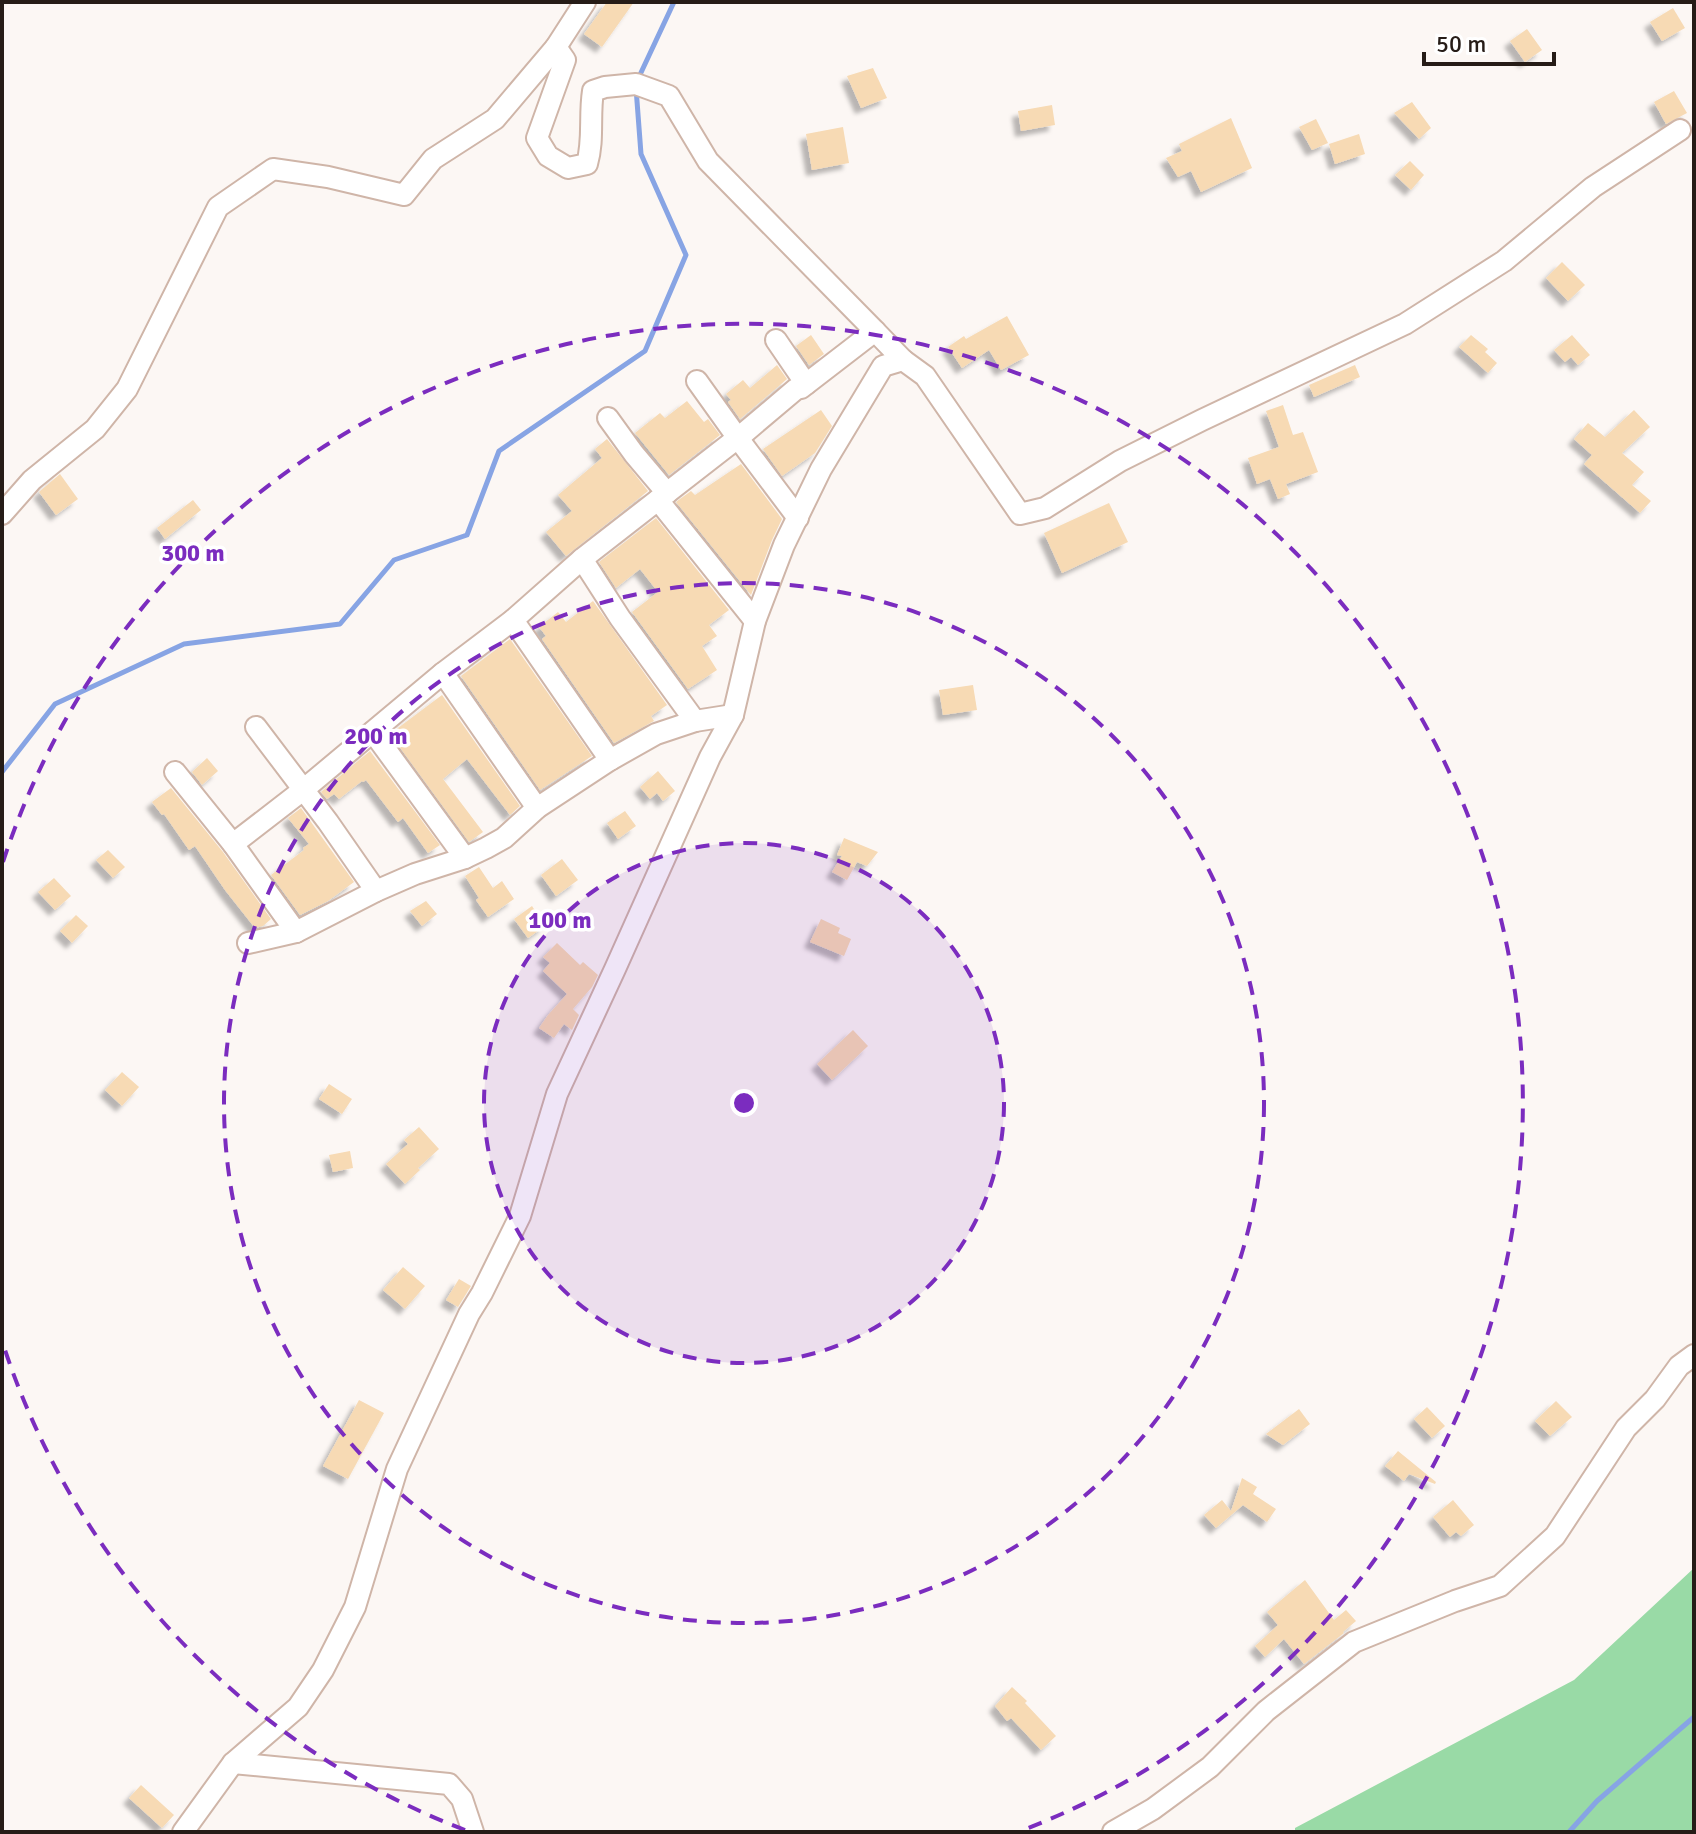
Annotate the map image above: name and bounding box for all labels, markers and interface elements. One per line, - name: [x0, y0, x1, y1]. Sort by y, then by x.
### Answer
- scale bar: [1424, 16, 1554, 66]
- text: 50 m: [1436, 29, 1486, 59]
- text: 300 m: [161, 538, 225, 568]
- text: 200 m: [344, 721, 408, 751]
- text: 100 m: [528, 905, 592, 935]
- centre of rings: [730, 1089, 758, 1117]

